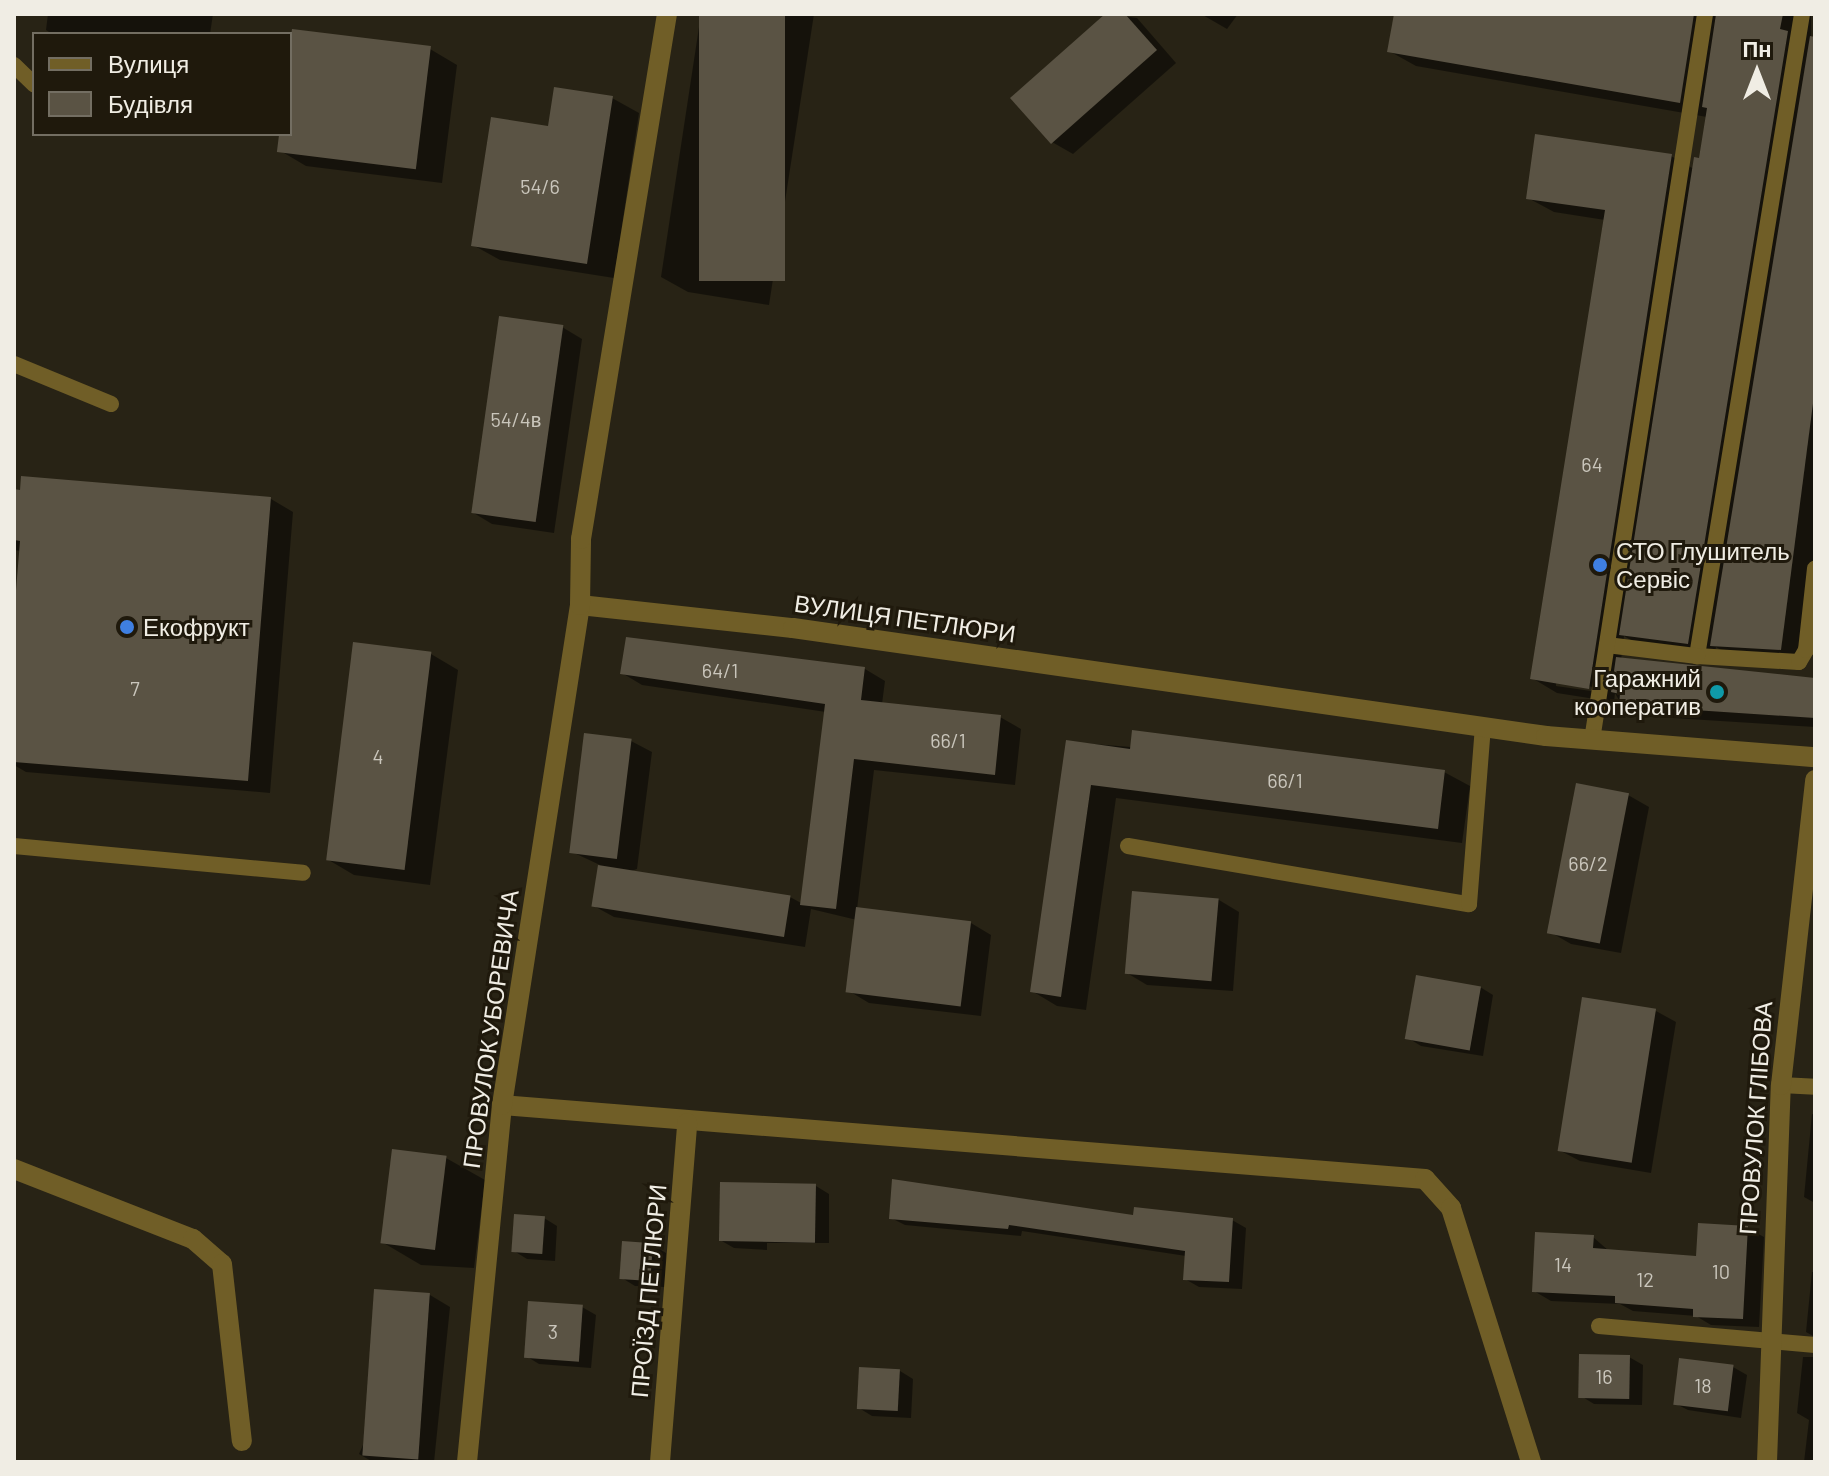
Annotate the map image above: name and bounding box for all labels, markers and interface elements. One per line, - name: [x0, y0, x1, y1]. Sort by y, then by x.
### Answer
- legend: [32, 32, 292, 136]
- north arrow: [1717, 32, 1797, 112]
- text: Пн: [1742, 35, 1772, 61]
- text: Вулиця: [108, 49, 189, 78]
- text: Будівля: [108, 89, 193, 118]
- house number: 54/6: [520, 174, 560, 198]
- house number: 54/4в: [491, 407, 541, 431]
- house number: 64: [1581, 452, 1603, 476]
- place label: СТО Глушитель Сервіс: [1616, 537, 1790, 593]
- marker: СТО Глушитель Сервіс: [1591, 556, 1609, 574]
- street label: ВУЛИЦЯ ПЕТЛЮРИ: [792, 588, 1018, 648]
- place label: Екофрукт: [143, 613, 250, 641]
- marker: Екофрукт: [118, 618, 136, 636]
- house number: 64/1: [702, 658, 738, 682]
- place label: Гаражний кооператив: [1574, 664, 1701, 720]
- house number: 7: [130, 676, 140, 700]
- marker: Гаражний кооператив: [1708, 683, 1726, 701]
- house number: 66/1: [930, 728, 966, 752]
- house number: 4: [372, 744, 384, 768]
- house number: 66/1: [1267, 768, 1303, 792]
- house number: 66/2: [1568, 851, 1608, 875]
- street label: ПРОВУЛОК УБОРЕВИЧА: [456, 888, 524, 1170]
- street label: ПРОВУЛОК ГЛІБОВА: [1732, 1000, 1778, 1236]
- street label: ПРОЇЗД ПЕТЛЮРИ: [624, 1183, 672, 1399]
- house number: 14: [1554, 1252, 1572, 1276]
- house number: 10: [1712, 1259, 1730, 1283]
- house number: 12: [1636, 1267, 1654, 1291]
- house number: 3: [548, 1319, 558, 1343]
- house number: 16: [1595, 1364, 1613, 1388]
- house number: 18: [1694, 1373, 1712, 1397]

